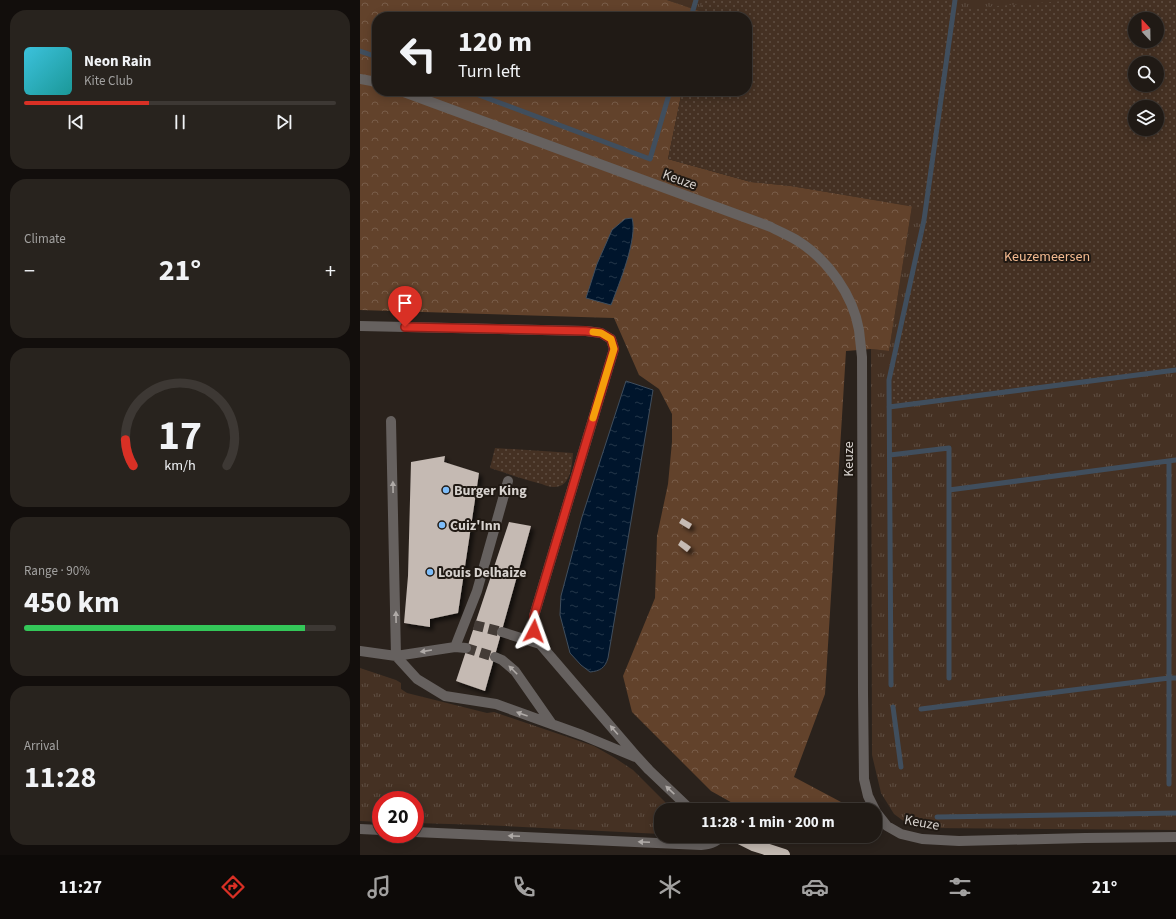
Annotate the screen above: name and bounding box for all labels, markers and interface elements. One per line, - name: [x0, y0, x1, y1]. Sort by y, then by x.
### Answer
- north arrow: [1128, 12, 1164, 48]
- map controls: [1128, 12, 1164, 136]
- text: 120 m: [458, 22, 532, 62]
- icon: left: [392, 28, 444, 80]
- text: Neon Rain: [84, 51, 151, 72]
- button: search: [1128, 56, 1164, 92]
- text: Turn left: [458, 59, 520, 84]
- text: Kite Club: [84, 72, 133, 90]
- button: layers: [1128, 100, 1164, 136]
- icon: previous: [65, 111, 87, 133]
- icon: pause: [169, 111, 191, 133]
- icon: next: [273, 111, 295, 133]
- street label: Keuze: [660, 165, 700, 195]
- text: Climate: [24, 230, 66, 248]
- park label: Keuzemeersen: [1004, 247, 1090, 267]
- text: 21°: [159, 249, 201, 292]
- text: −: [24, 255, 35, 287]
- text: +: [325, 255, 336, 287]
- pin: [388, 286, 422, 327]
- icon: arrive: [394, 292, 416, 314]
- text: 17: [158, 405, 202, 465]
- street label: Keuze: [839, 441, 859, 477]
- text: km/h: [164, 454, 196, 475]
- one-way arrow: [389, 481, 396, 493]
- place label: Burger King: [454, 481, 527, 501]
- marker: Burger King: [441, 485, 451, 495]
- place label: Cuiz'Inn: [450, 516, 501, 536]
- marker: Cuiz'Inn: [437, 520, 447, 530]
- text: Range · 90%: [24, 562, 90, 580]
- place label: Louis Delhaize: [438, 563, 527, 583]
- marker: Louis Delhaize: [425, 567, 435, 577]
- text: 450 km: [24, 581, 120, 624]
- position arrow: [513, 610, 555, 652]
- one-way arrow: [392, 611, 399, 623]
- one-way arrow: [420, 648, 432, 654]
- one-way arrow: [508, 665, 518, 674]
- one-way arrow: [516, 710, 528, 716]
- one-way arrow: [609, 725, 618, 735]
- text: Arrival: [24, 737, 59, 755]
- text: 11:28: [24, 756, 96, 799]
- one-way arrow: [665, 785, 675, 795]
- speed limit sign: 20: [372, 791, 424, 843]
- street label: Keuze: [903, 810, 941, 836]
- text: 11:28 · 1 min · 200 m: [701, 812, 835, 833]
- one-way arrow: [508, 833, 520, 840]
- one-way arrow: [637, 839, 650, 846]
- icon: directions: [219, 873, 247, 901]
- icon: music: [365, 873, 393, 901]
- icon: phone: [510, 873, 538, 901]
- icon: climate: [656, 873, 684, 901]
- icon: car: [801, 873, 829, 901]
- icon: filters: [946, 873, 974, 901]
- text: 11:27: [59, 875, 102, 900]
- text: 21°: [1092, 875, 1117, 900]

